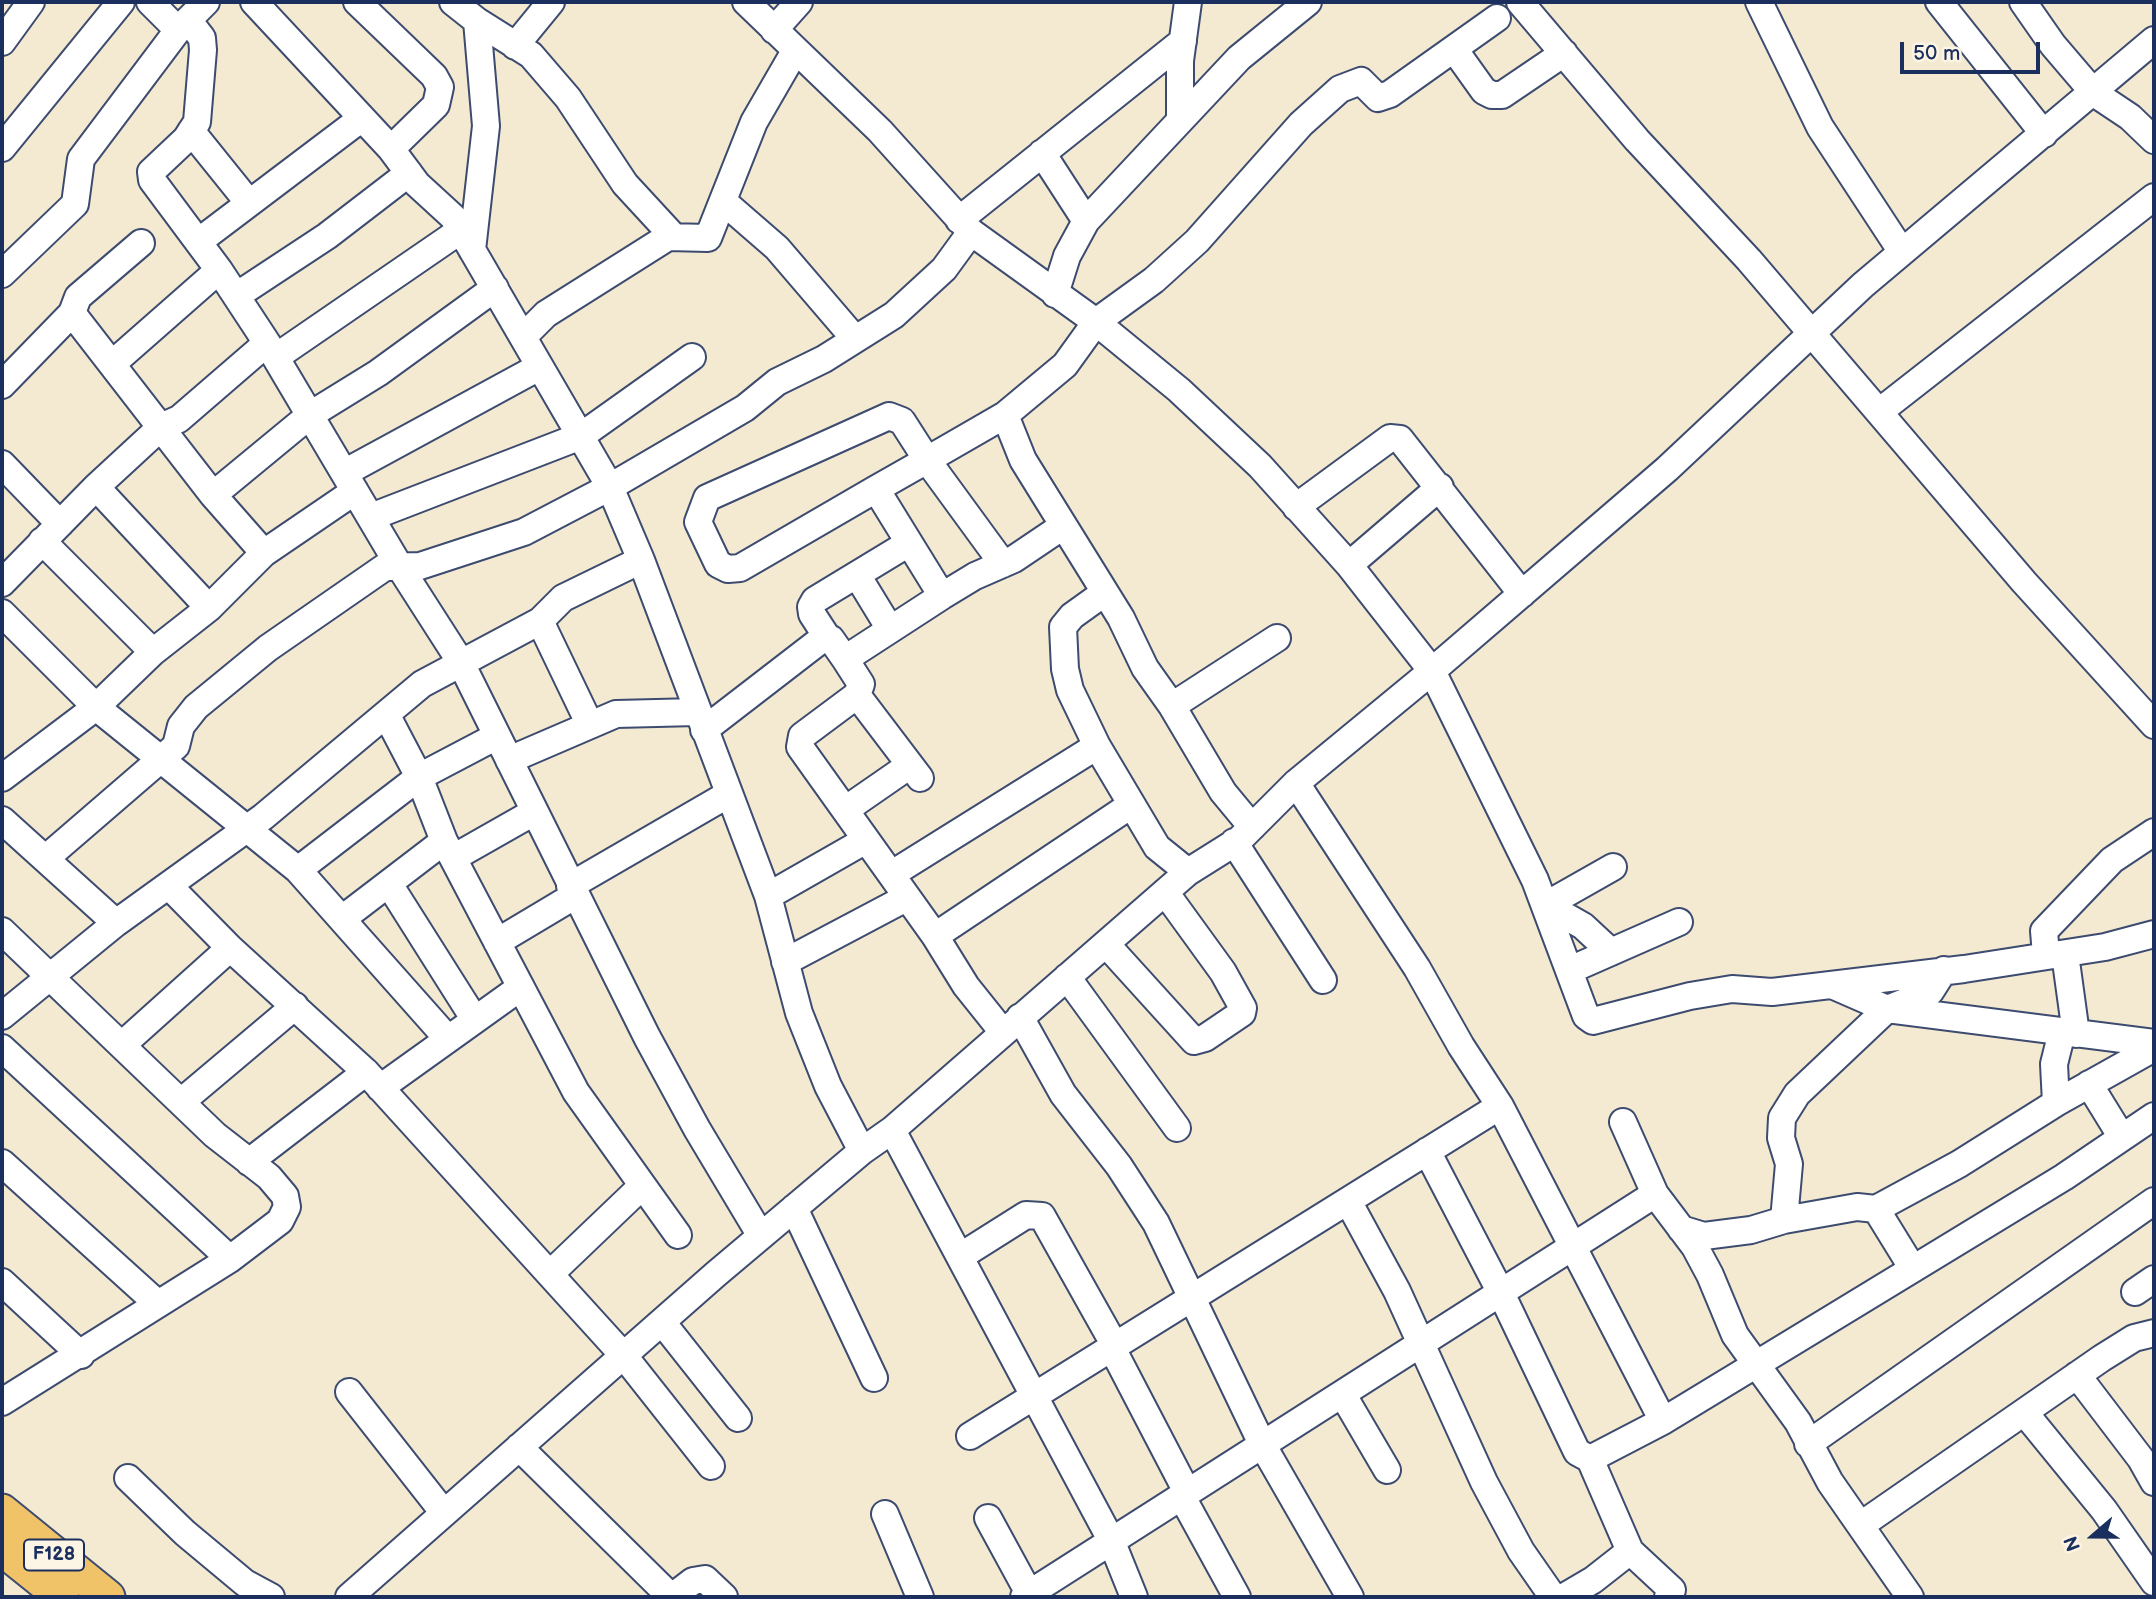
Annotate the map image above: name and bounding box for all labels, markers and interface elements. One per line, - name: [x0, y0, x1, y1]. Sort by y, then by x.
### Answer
- scale bar: [1904, 28, 2044, 72]
- text: 50 m: [1913, 41, 1960, 66]
- north arrow: [2058, 1501, 2128, 1571]
- text: N: [2060, 1533, 2086, 1554]
- road number: F128: [24, 1540, 84, 1570]

